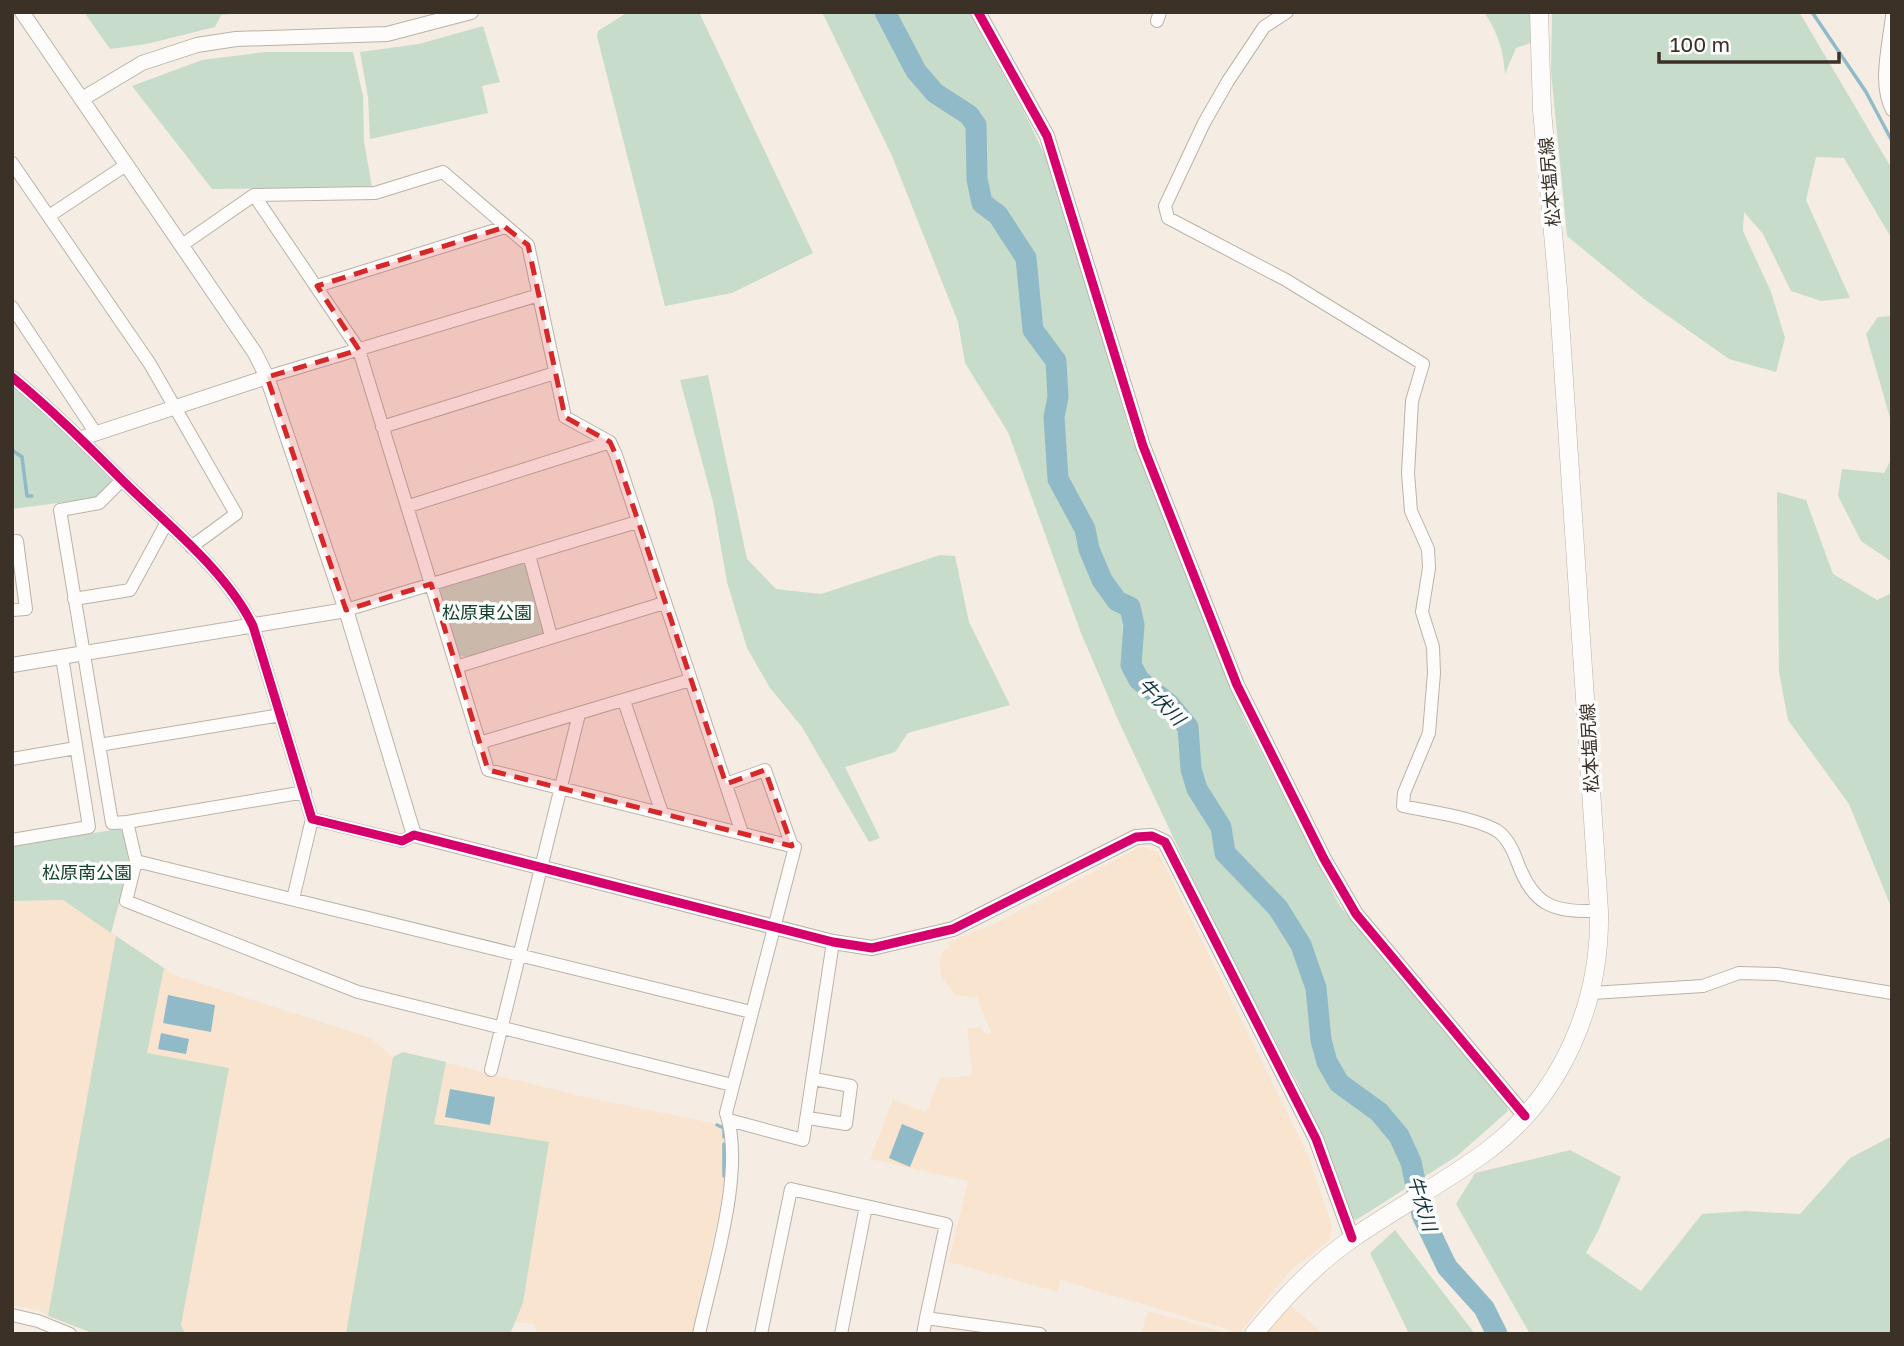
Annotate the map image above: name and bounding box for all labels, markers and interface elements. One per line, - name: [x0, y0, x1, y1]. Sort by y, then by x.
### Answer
- scale bar: [1659, 21, 1839, 65]
- text: 100 m: [1670, 31, 1730, 57]
- street label: 松本塩尻線: [1534, 136, 1564, 228]
- park label: 松原東公園: [442, 601, 532, 623]
- water label: 牛伏川: [1134, 673, 1191, 731]
- street label: 松本塩尻線: [1576, 702, 1602, 794]
- park label: 松原南公園: [42, 861, 132, 883]
- water label: 牛伏川: [1404, 1172, 1443, 1236]

